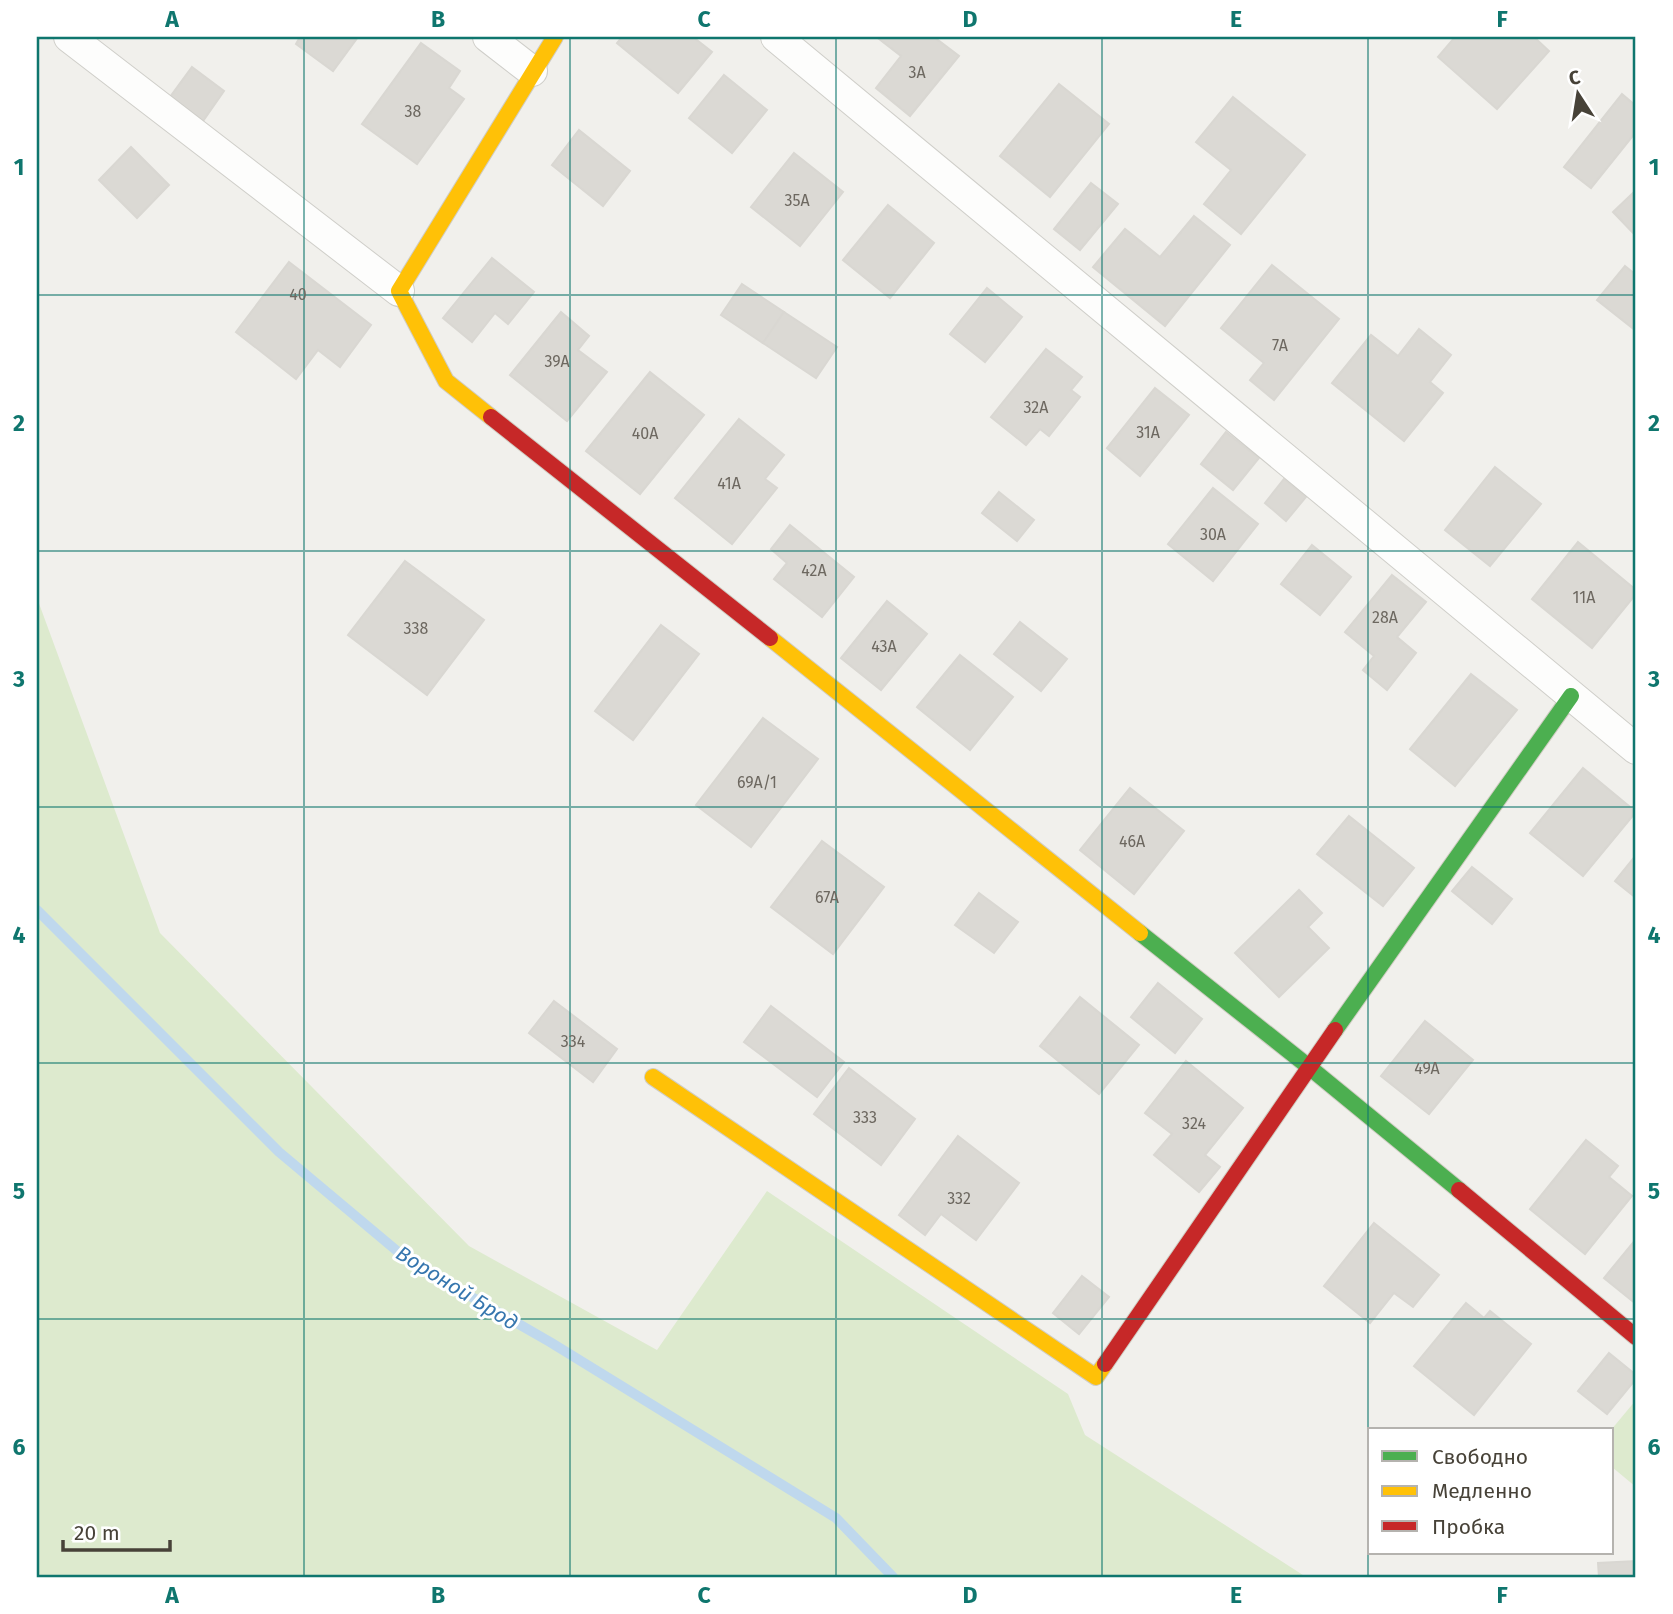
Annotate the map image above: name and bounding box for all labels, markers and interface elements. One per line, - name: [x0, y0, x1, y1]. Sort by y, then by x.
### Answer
- text: A: [164, 5, 179, 33]
- text: B: [431, 5, 445, 33]
- text: C: [697, 5, 711, 33]
- text: D: [963, 5, 978, 33]
- text: E: [1230, 5, 1242, 33]
- text: F: [1496, 5, 1508, 33]
- north arrow: [1544, 60, 1614, 130]
- house number: 3А: [908, 63, 926, 82]
- text: С: [1567, 65, 1582, 90]
- house number: 38: [405, 102, 422, 121]
- text: 1: [14, 153, 24, 181]
- text: 1: [1649, 153, 1659, 181]
- house number: 35А: [784, 191, 810, 210]
- house number: 40: [289, 285, 307, 304]
- house number: 7А: [1272, 336, 1289, 355]
- house number: 39А: [544, 352, 570, 371]
- house number: 32А: [1024, 398, 1049, 417]
- text: 2: [13, 409, 25, 437]
- text: 2: [1648, 409, 1660, 437]
- house number: 31А: [1136, 423, 1161, 442]
- house number: 40А: [632, 424, 659, 443]
- house number: 41А: [717, 474, 742, 493]
- house number: 30А: [1200, 525, 1227, 544]
- house number: 42А: [801, 561, 827, 580]
- house number: 11А: [1573, 588, 1596, 607]
- house number: 28А: [1372, 608, 1399, 627]
- house number: 338: [404, 619, 429, 638]
- house number: 43А: [871, 637, 898, 656]
- text: 3: [12, 665, 25, 693]
- text: 3: [1647, 665, 1660, 693]
- house number: 69А/1: [737, 773, 777, 792]
- house number: 46А: [1119, 832, 1146, 851]
- house number: 67А: [815, 888, 840, 907]
- text: 4: [13, 921, 26, 949]
- text: 4: [1648, 921, 1661, 949]
- house number: 334: [561, 1032, 586, 1051]
- house number: 49А: [1414, 1059, 1441, 1078]
- house number: 333: [853, 1108, 877, 1127]
- house number: 324: [1182, 1114, 1206, 1133]
- text: 5: [13, 1177, 25, 1205]
- text: 5: [1648, 1177, 1660, 1205]
- house number: 332: [947, 1189, 971, 1208]
- water label: Вороной Брод: [391, 1240, 523, 1336]
- legend: [1368, 1428, 1614, 1554]
- text: 6: [13, 1433, 26, 1461]
- text: 6: [1648, 1433, 1661, 1461]
- text: Свободно: [1432, 1444, 1528, 1470]
- text: Медленно: [1432, 1478, 1532, 1504]
- scale bar: [63, 1509, 170, 1553]
- text: Пробка: [1432, 1514, 1505, 1540]
- text: 20 m: [74, 1520, 120, 1546]
- text: A: [164, 1581, 179, 1609]
- text: B: [431, 1581, 445, 1609]
- text: C: [697, 1581, 711, 1609]
- text: D: [963, 1581, 978, 1609]
- text: E: [1230, 1581, 1242, 1609]
- text: F: [1496, 1581, 1508, 1609]

